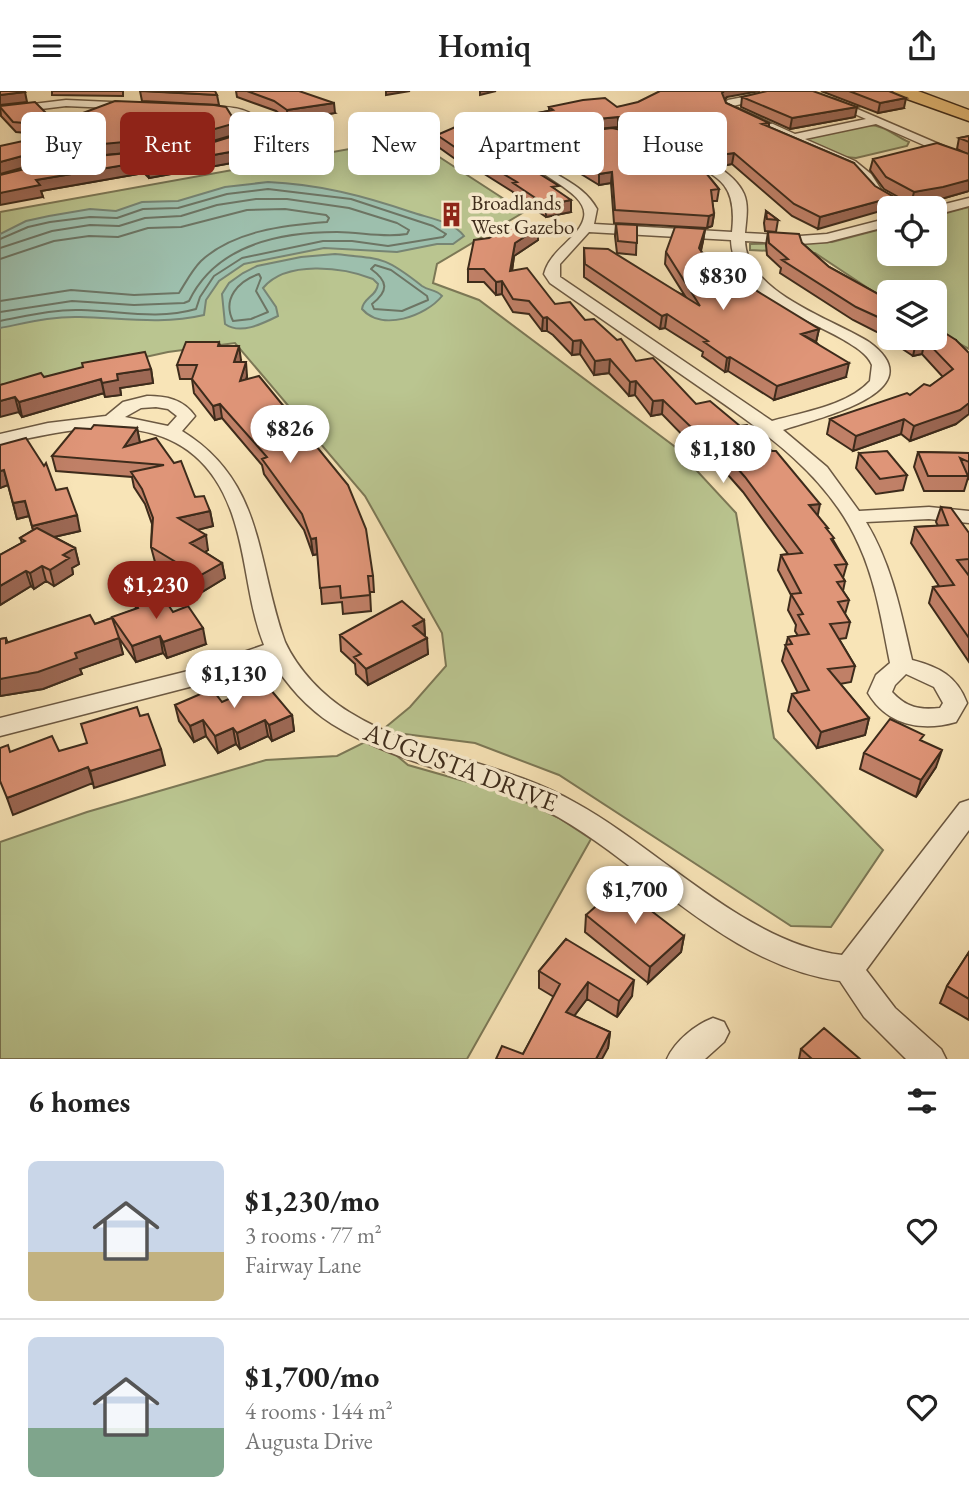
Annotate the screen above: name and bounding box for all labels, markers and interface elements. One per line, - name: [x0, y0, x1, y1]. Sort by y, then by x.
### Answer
- text: Homiq: [438, 25, 531, 67]
- icon: menu: [28, 27, 66, 65]
- icon: share: [903, 27, 941, 65]
- chip: Buy: [21, 112, 106, 175]
- chip: Rent: [120, 112, 215, 175]
- chip: Filters: [229, 112, 334, 175]
- chip: New: [348, 112, 440, 175]
- chip: Apartment: [454, 112, 604, 175]
- chip: House: [618, 112, 727, 175]
- place label: Broadlands West Gazebo: [471, 189, 575, 240]
- map controls: [877, 196, 947, 350]
- button: locate: [877, 196, 947, 266]
- building icon: Broadlands West Gazebo: [437, 200, 465, 228]
- pin: $830: [682, 253, 764, 312]
- text: $830: [699, 260, 747, 290]
- button: layers: [877, 280, 947, 350]
- pin: $826: [249, 405, 331, 465]
- text: $826: [266, 413, 314, 443]
- pin: $1,180: [666, 425, 780, 485]
- text: $1,180: [691, 433, 755, 463]
- pin: $1,230: [99, 561, 213, 621]
- text: $1,230: [124, 569, 188, 599]
- pin: $1,130: [177, 651, 291, 710]
- text: $1,130: [202, 658, 266, 688]
- street label: AUGUSTA DRIVE: [358, 714, 563, 820]
- pin: $1,700: [578, 867, 692, 926]
- text: $1,700: [603, 874, 667, 904]
- text: 6 homes: [28, 1082, 130, 1121]
- icon: filters: [903, 1082, 941, 1120]
- text: $1,230/mo: [245, 1181, 379, 1220]
- icon: home: [84, 1189, 168, 1273]
- icon: heart: [903, 1212, 941, 1250]
- text: 3 rooms · 77 m²: [245, 1220, 382, 1250]
- text: Fairway Lane: [245, 1250, 361, 1280]
- text: $1,700/mo: [245, 1357, 379, 1396]
- icon: home: [84, 1365, 168, 1449]
- icon: heart: [903, 1388, 941, 1426]
- text: 4 rooms · 144 m²: [245, 1396, 393, 1426]
- text: Augusta Drive: [245, 1426, 373, 1456]

